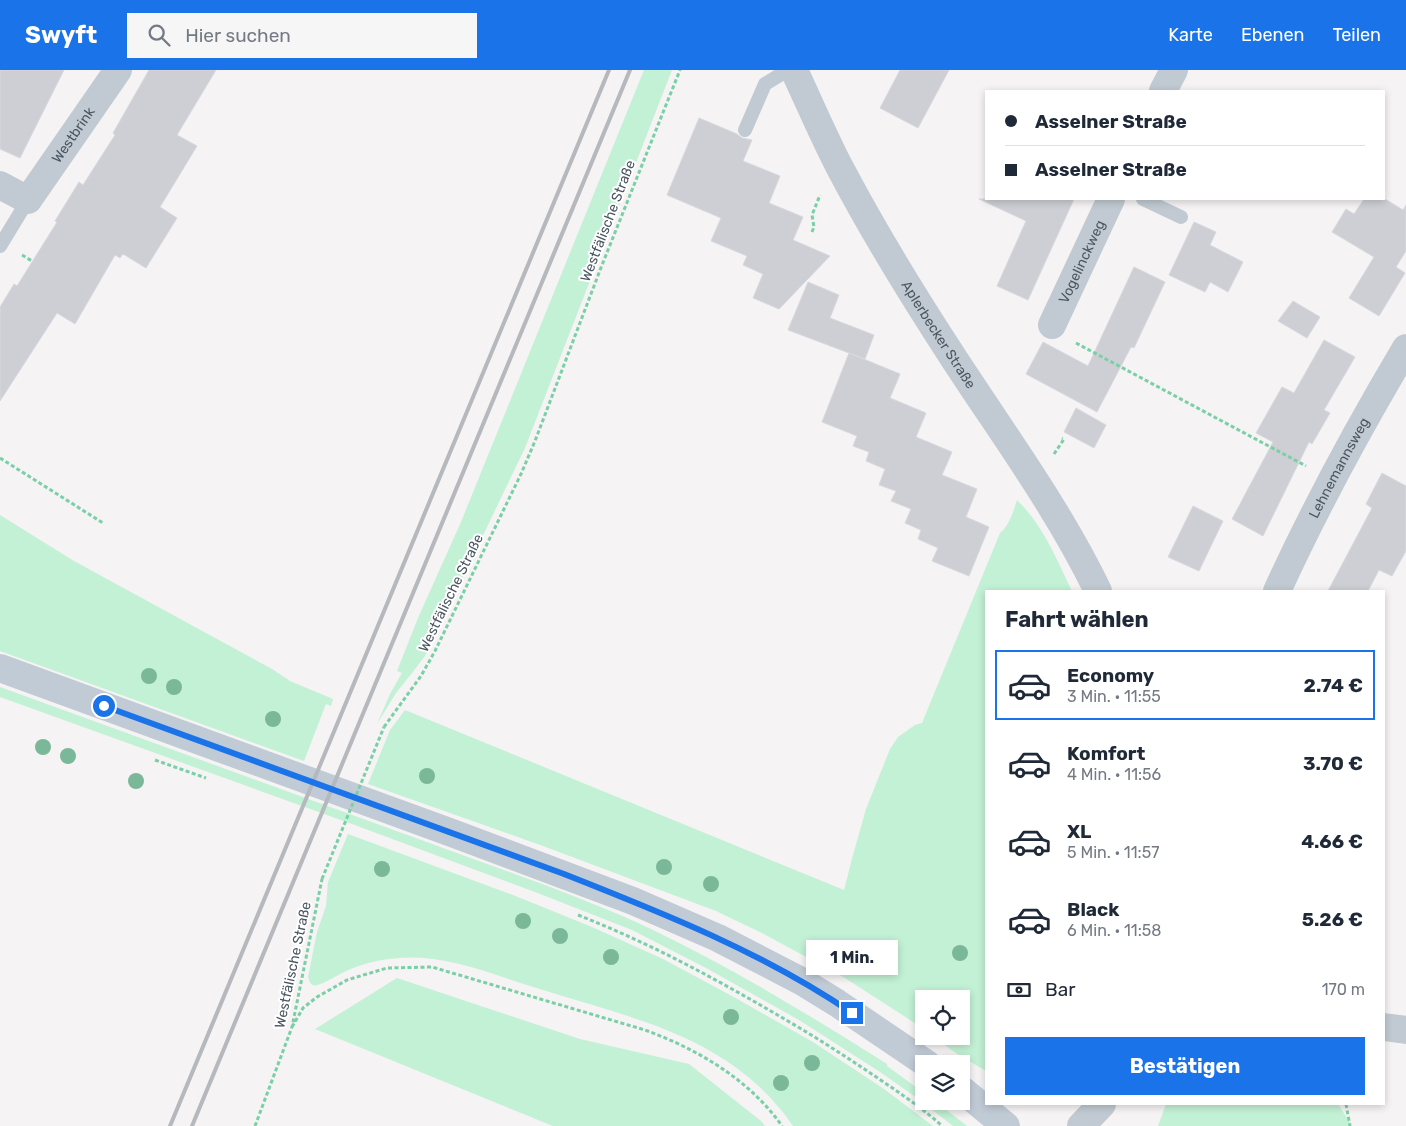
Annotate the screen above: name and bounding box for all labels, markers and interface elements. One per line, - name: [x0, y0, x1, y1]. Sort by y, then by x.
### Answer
- search box: [127, 13, 477, 58]
- text: Swyft: [25, 21, 97, 49]
- icon: search: [145, 21, 173, 49]
- text: Hier suchen: [185, 24, 291, 47]
- text: Karte: [1168, 24, 1213, 46]
- text: Ebenen: [1241, 24, 1305, 46]
- text: Teilen: [1333, 24, 1381, 46]
- street label: Westbrink: [48, 103, 99, 166]
- text: Asselner Straße: [1035, 110, 1187, 133]
- street label: Westfälische Straße: [577, 158, 639, 284]
- text: Asselner Straße: [1035, 158, 1187, 181]
- street label: Vogelinckweg: [1055, 217, 1109, 306]
- street label: Aplerbecker Straße: [898, 278, 980, 392]
- street label: Lehnemannsweg: [1305, 414, 1373, 521]
- street label: Westfälische Straße: [415, 531, 487, 655]
- text: Fahrt wählen: [1005, 606, 1149, 633]
- icon: car: [1007, 663, 1052, 708]
- text: Economy: [1067, 664, 1154, 687]
- text: 2.74 €: [1304, 674, 1363, 697]
- text: 3 Min. · 11:55: [1067, 687, 1161, 706]
- route start: [93, 695, 115, 717]
- icon: car: [1007, 741, 1052, 786]
- text: Komfort: [1067, 742, 1145, 765]
- text: 3.70 €: [1303, 752, 1363, 775]
- text: 4 Min. · 11:56: [1067, 765, 1161, 784]
- icon: car: [1007, 819, 1052, 864]
- text: XL: [1067, 820, 1091, 843]
- text: 4.66 €: [1301, 830, 1363, 853]
- text: 5 Min. · 11:57: [1067, 843, 1159, 862]
- icon: car: [1007, 897, 1052, 942]
- text: Black: [1067, 898, 1119, 921]
- street label: Westfälische Straße: [271, 900, 315, 1030]
- text: 5.26 €: [1302, 908, 1363, 931]
- text: 6 Min. · 11:58: [1067, 921, 1161, 940]
- callout: 1 Min.: [806, 940, 898, 976]
- text: 1 Min.: [830, 948, 874, 967]
- icon: cash: [1005, 976, 1033, 1004]
- text: Bar: [1045, 978, 1075, 1001]
- text: 170 m: [1322, 980, 1365, 999]
- map controls: [915, 990, 970, 1110]
- button: locate: [915, 990, 970, 1045]
- route end: [841, 1002, 863, 1024]
- button: Bestätigen: [1005, 1037, 1365, 1095]
- button: layers: [915, 1055, 970, 1110]

